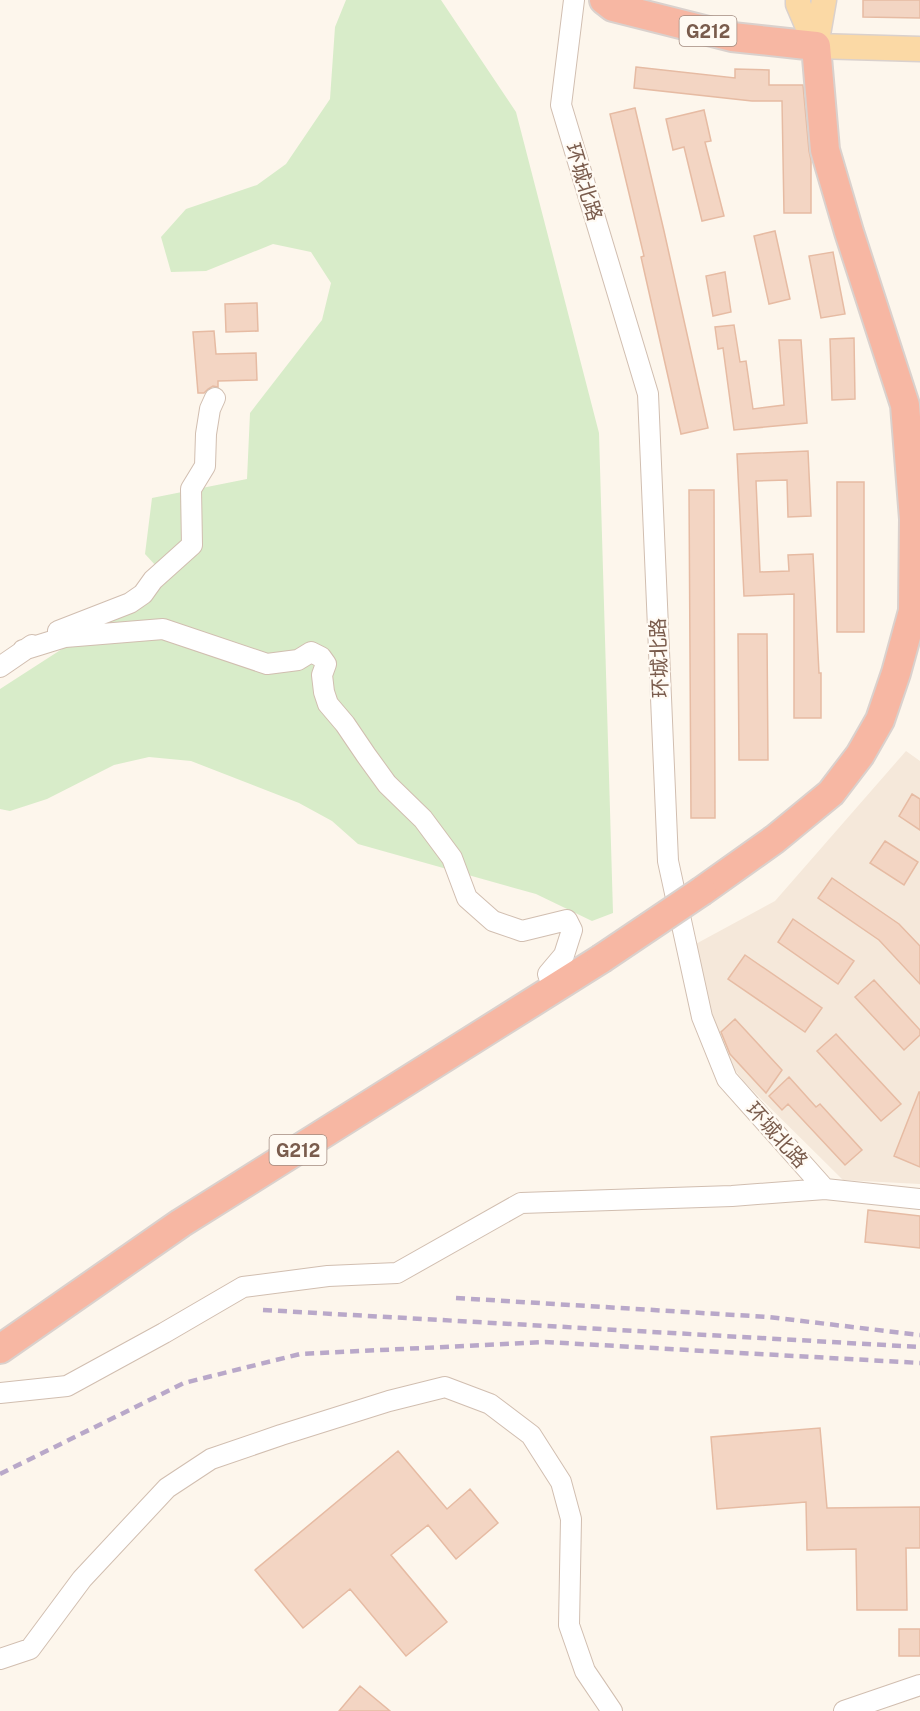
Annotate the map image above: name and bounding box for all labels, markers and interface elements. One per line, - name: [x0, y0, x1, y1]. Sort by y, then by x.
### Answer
- road number: G212: [680, 16, 736, 46]
- street label: 环城北路: [561, 140, 607, 224]
- street label: 环城北路: [646, 618, 672, 698]
- street label: 环城北路: [741, 1097, 813, 1173]
- road number: G212: [270, 1135, 326, 1165]

